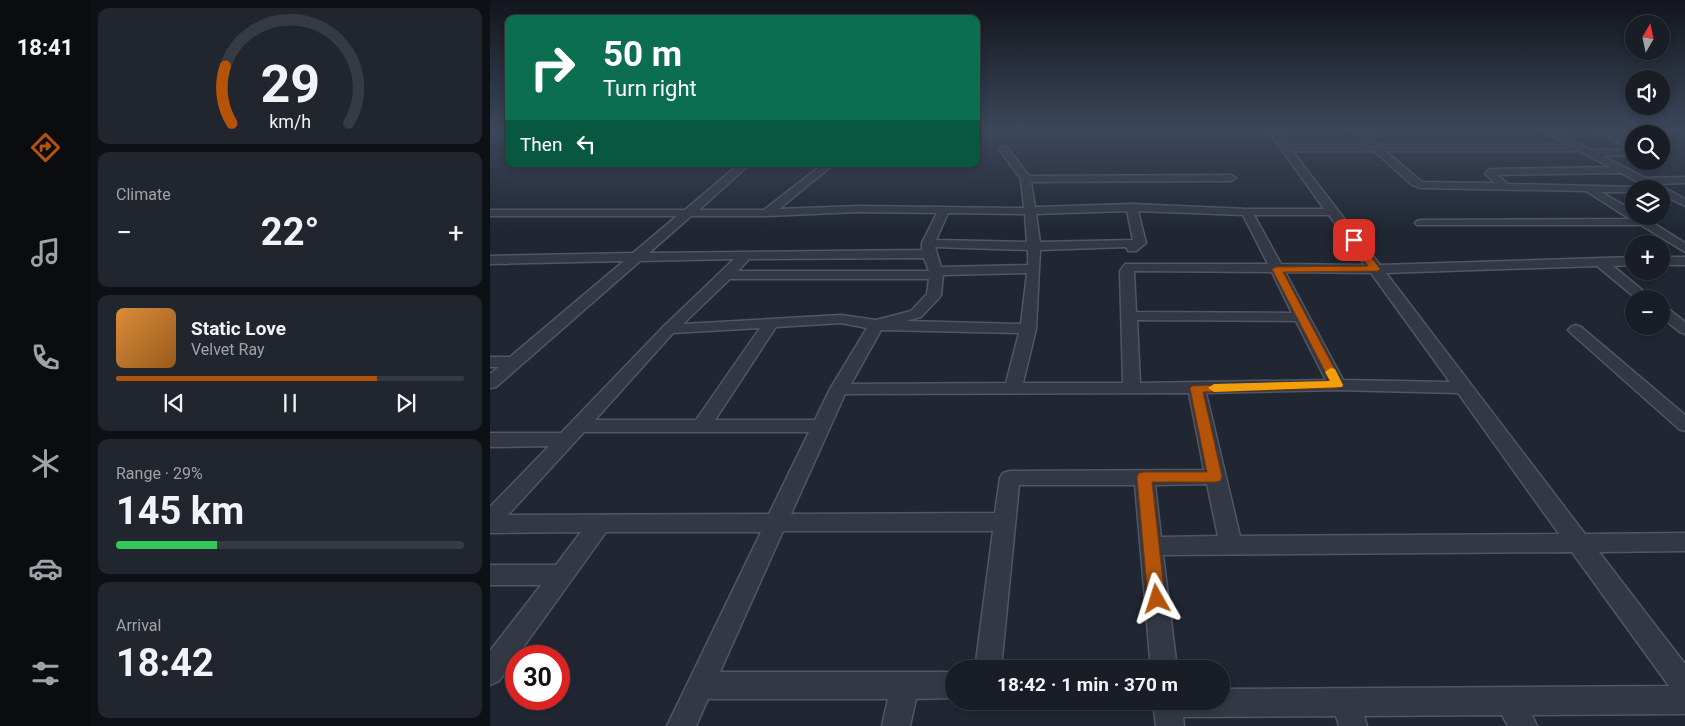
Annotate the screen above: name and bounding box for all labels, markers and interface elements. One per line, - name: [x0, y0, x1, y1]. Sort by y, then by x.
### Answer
- north arrow: [1625, 15, 1670, 60]
- map controls: [1625, 15, 1670, 335]
- text: 50 m: [603, 34, 682, 75]
- text: 18:41: [17, 35, 73, 60]
- icon: right: [520, 35, 585, 100]
- text: 29: [260, 54, 320, 115]
- button: sound: [1625, 70, 1670, 115]
- text: Turn right: [603, 76, 697, 101]
- text: km/h: [269, 111, 311, 132]
- button: search: [1625, 125, 1670, 170]
- icon: directions: [28, 130, 63, 165]
- icon: left: [572, 130, 600, 158]
- text: Then: [520, 133, 562, 156]
- button: layers: [1625, 180, 1670, 225]
- text: Climate: [116, 185, 171, 204]
- text: 22°: [261, 210, 319, 254]
- text: −: [116, 216, 132, 249]
- text: +: [448, 216, 464, 249]
- pin: [1333, 219, 1375, 261]
- icon: arrive: [1340, 226, 1368, 254]
- icon: music: [28, 235, 63, 270]
- button: +: [1625, 235, 1670, 280]
- button: −: [1625, 290, 1670, 335]
- text: Static Love: [191, 317, 286, 340]
- icon: phone: [28, 340, 63, 375]
- text: Velvet Ray: [191, 340, 265, 359]
- icon: previous: [160, 389, 188, 417]
- icon: pause: [276, 389, 304, 417]
- icon: next: [392, 389, 420, 417]
- icon: climate: [28, 446, 63, 481]
- text: Range · 29%: [116, 464, 203, 483]
- text: 145 km: [116, 489, 244, 533]
- icon: car: [28, 551, 63, 586]
- position arrow: [1130, 572, 1182, 624]
- text: Arrival: [116, 616, 161, 635]
- text: 18:42: [116, 641, 214, 685]
- speed limit sign: 30: [505, 645, 570, 710]
- icon: filters: [28, 656, 63, 691]
- text: 18:42 · 1 min · 370 m: [997, 673, 1178, 696]

